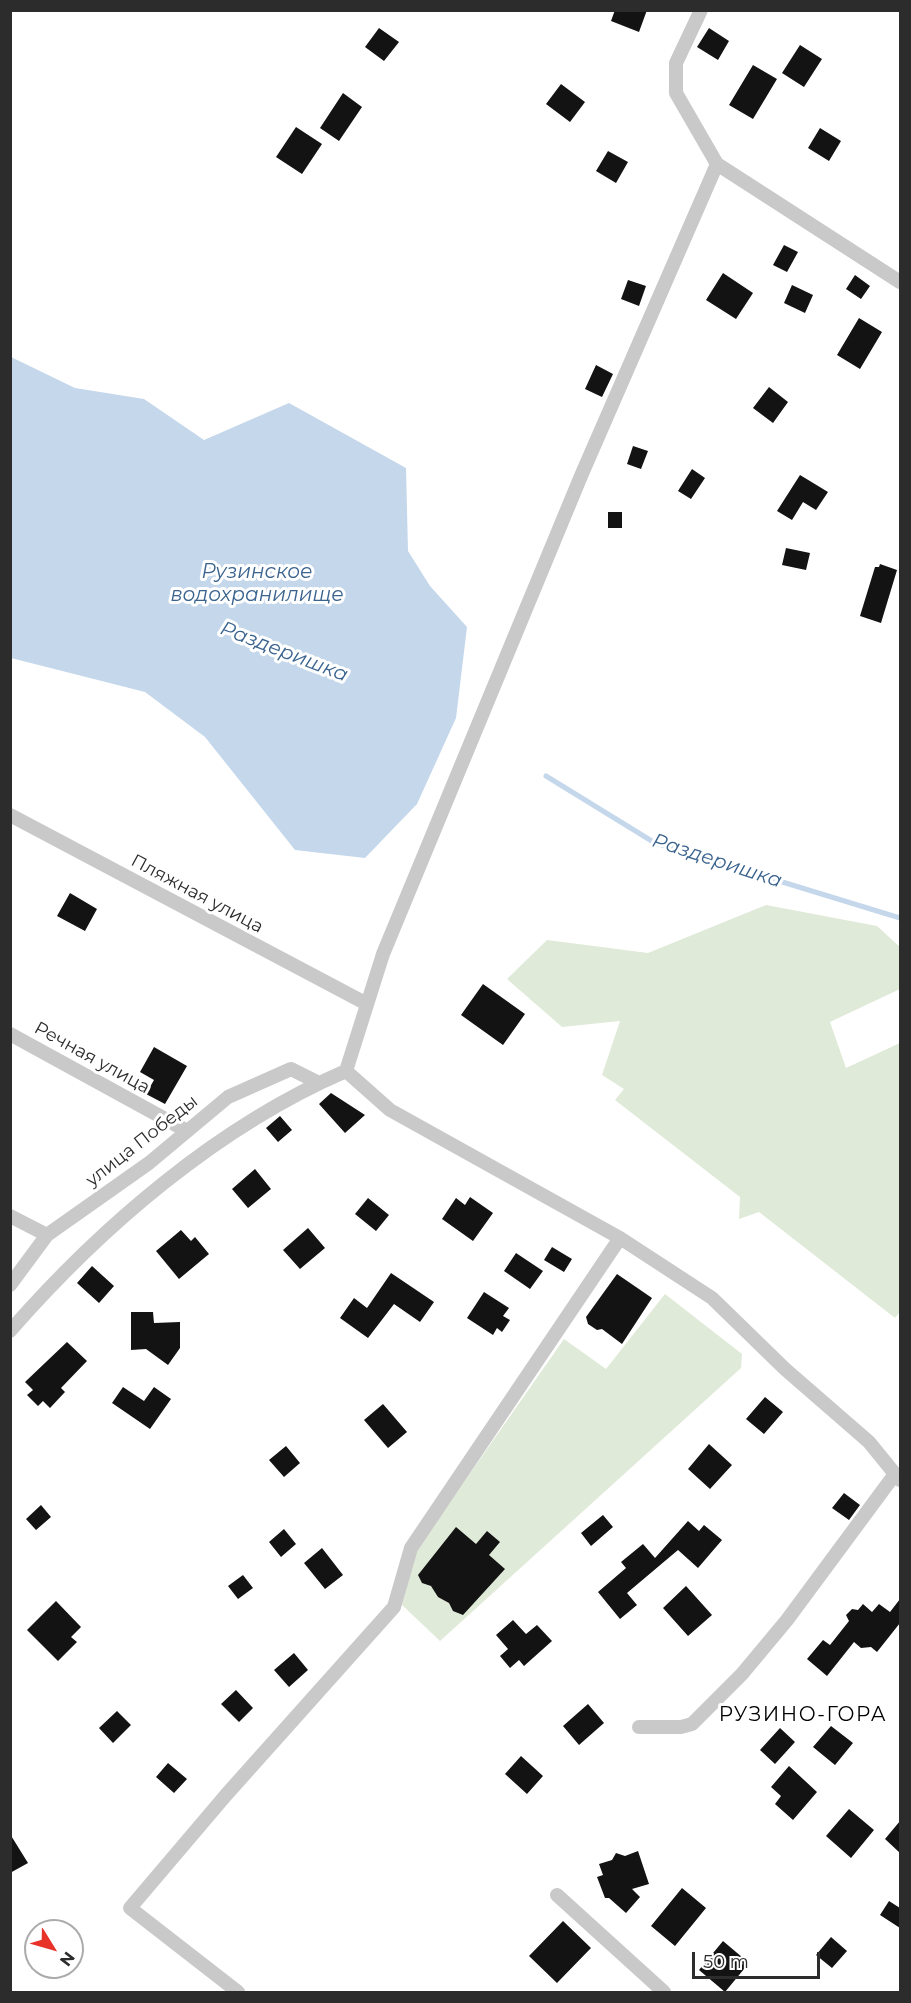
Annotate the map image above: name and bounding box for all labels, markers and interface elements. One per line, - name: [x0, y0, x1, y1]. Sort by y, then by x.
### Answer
- water label: Рузинское водохранилище: [170, 560, 344, 607]
- water label: Раздеришка: [217, 617, 351, 687]
- water label: Раздеришка: [649, 829, 785, 893]
- street label: Пляжная улица: [127, 850, 267, 938]
- street label: Речная улица: [30, 1017, 154, 1099]
- street label: улица Победы: [82, 1091, 202, 1191]
- district label: РУЗИНО-ГОРА: [719, 1703, 887, 1727]
- north arrow: [24, 1919, 84, 1979]
- scale bar: [695, 1940, 822, 1978]
- text: N: [56, 1948, 79, 1970]
- text: 50 m: [703, 1951, 749, 1973]

